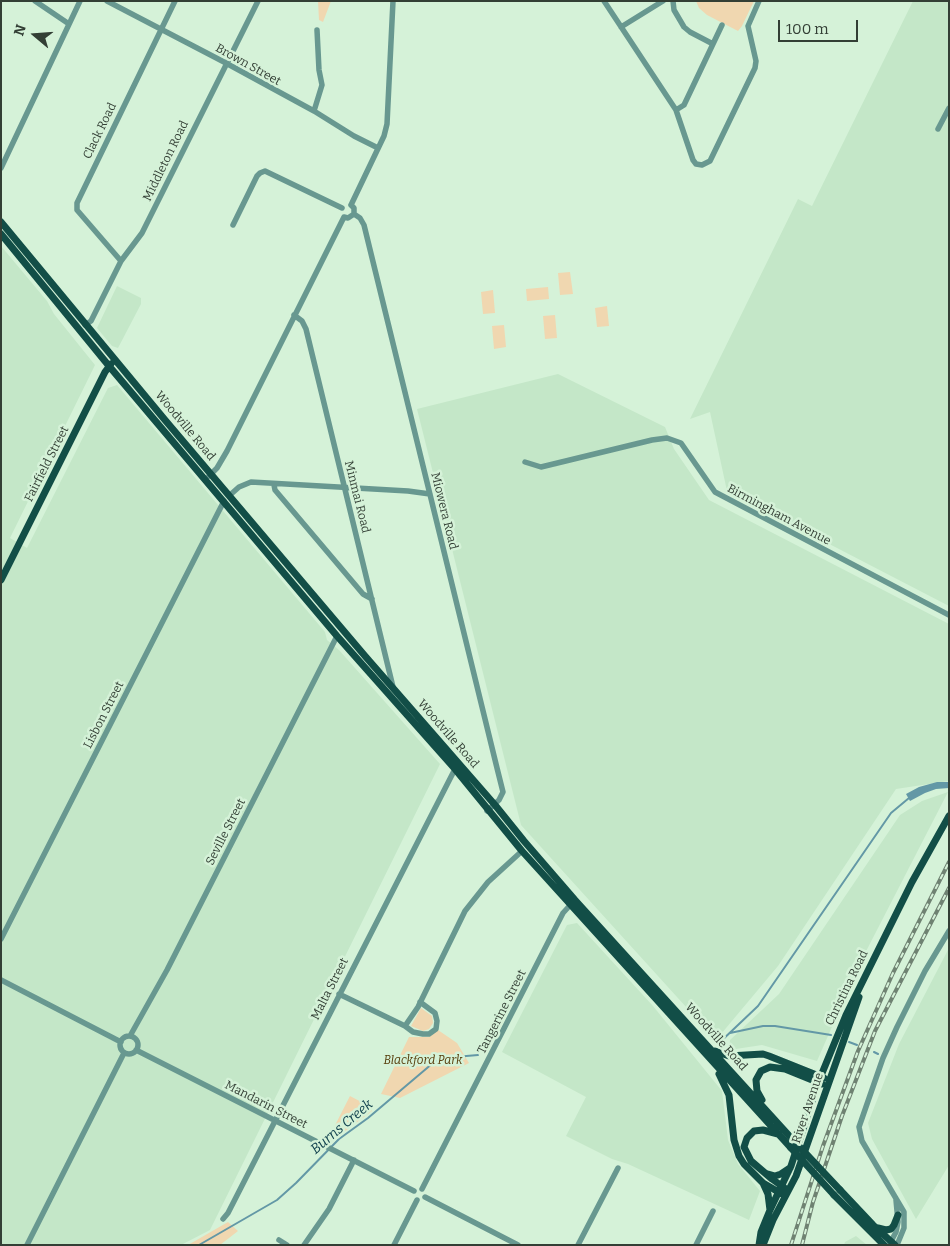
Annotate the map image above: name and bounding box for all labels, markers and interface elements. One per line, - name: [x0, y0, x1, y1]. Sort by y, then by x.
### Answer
- north arrow: [10, 10, 60, 60]
- scale bar: [780, 10, 860, 42]
- text: 100 m: [786, 20, 829, 38]
- text: N: [11, 22, 30, 38]
- street label: Brown Street: [213, 41, 283, 89]
- street label: Clack Road: [80, 101, 120, 161]
- street label: Middleton Road: [140, 118, 192, 204]
- street label: Woodville Road: [152, 388, 218, 464]
- street label: Fairfield Street: [22, 424, 72, 504]
- street label: Minmai Road: [341, 459, 373, 535]
- street label: Miowera Road: [427, 471, 461, 551]
- street label: Birmingham Avenue: [725, 482, 833, 548]
- street label: Lisbon Street: [81, 679, 127, 751]
- street label: Woodville Road: [414, 697, 482, 771]
- street label: Seville Street: [203, 796, 249, 868]
- street label: Christina Road: [823, 948, 871, 1028]
- street label: Malta Street: [308, 956, 352, 1022]
- street label: Tangerine Street: [475, 967, 529, 1057]
- street label: Woodville Road: [682, 1000, 750, 1074]
- park label: Blackford Park: [383, 1054, 463, 1068]
- street label: River Avenue: [789, 1071, 827, 1145]
- street label: Mandarin Street: [222, 1078, 310, 1132]
- water label: Burns Creek: [307, 1096, 377, 1158]

